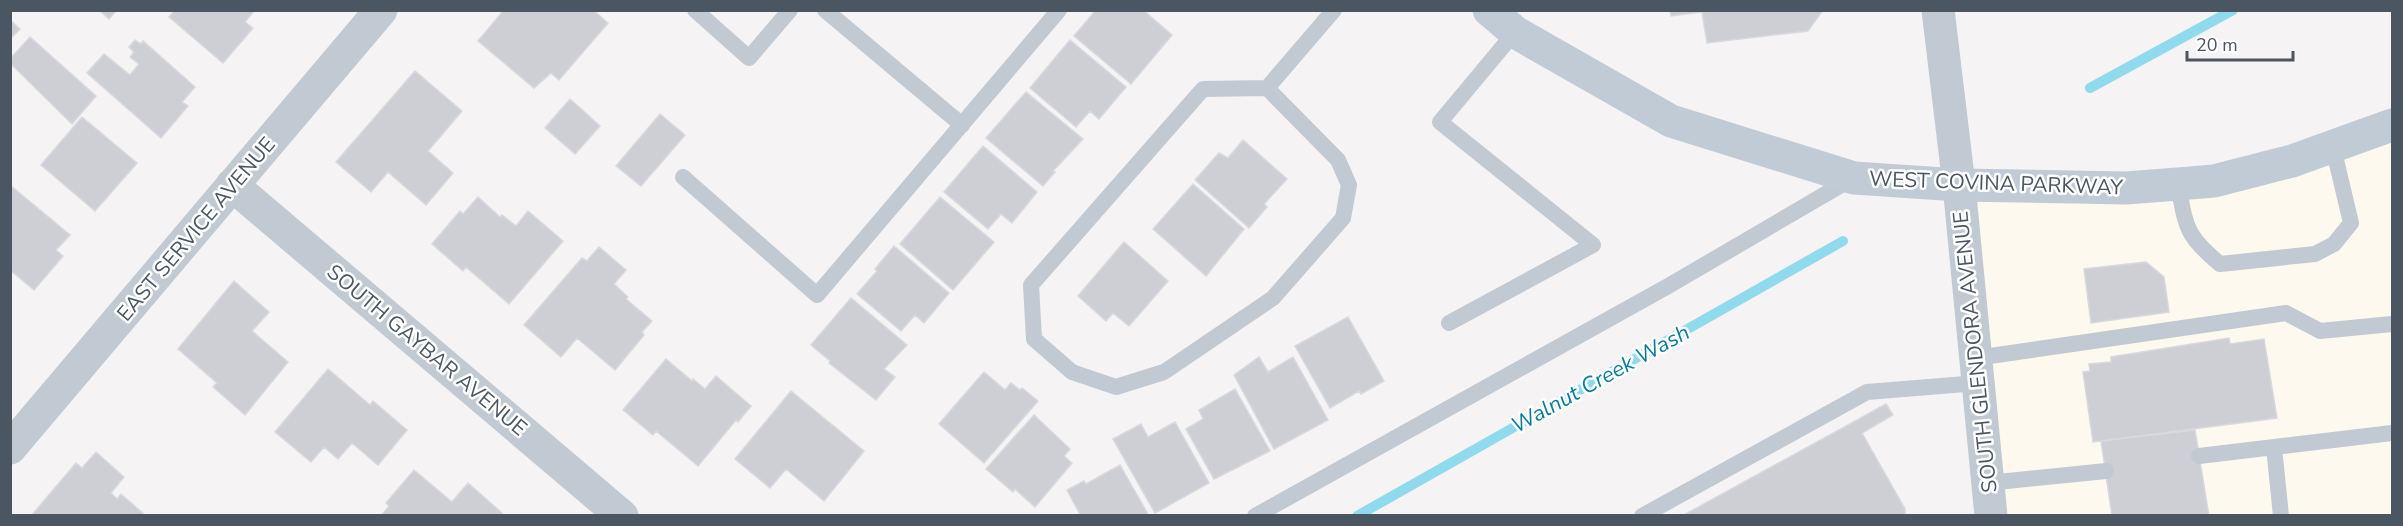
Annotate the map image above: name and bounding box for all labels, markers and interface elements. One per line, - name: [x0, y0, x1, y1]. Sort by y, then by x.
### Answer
- scale bar: [2187, 24, 2294, 62]
- text: 20 m: [2196, 33, 2238, 57]
- street label: EAST SERVICE AVENUE: [111, 131, 281, 327]
- street label: WEST COVINA PARKWAY: [1869, 165, 2124, 201]
- street label: SOUTH GLENDORA AVENUE: [1946, 210, 2004, 494]
- street label: SOUTH GAYBAR AVENUE: [321, 258, 533, 442]
- water label: Walnut Creek Wash: [1506, 317, 1695, 440]

